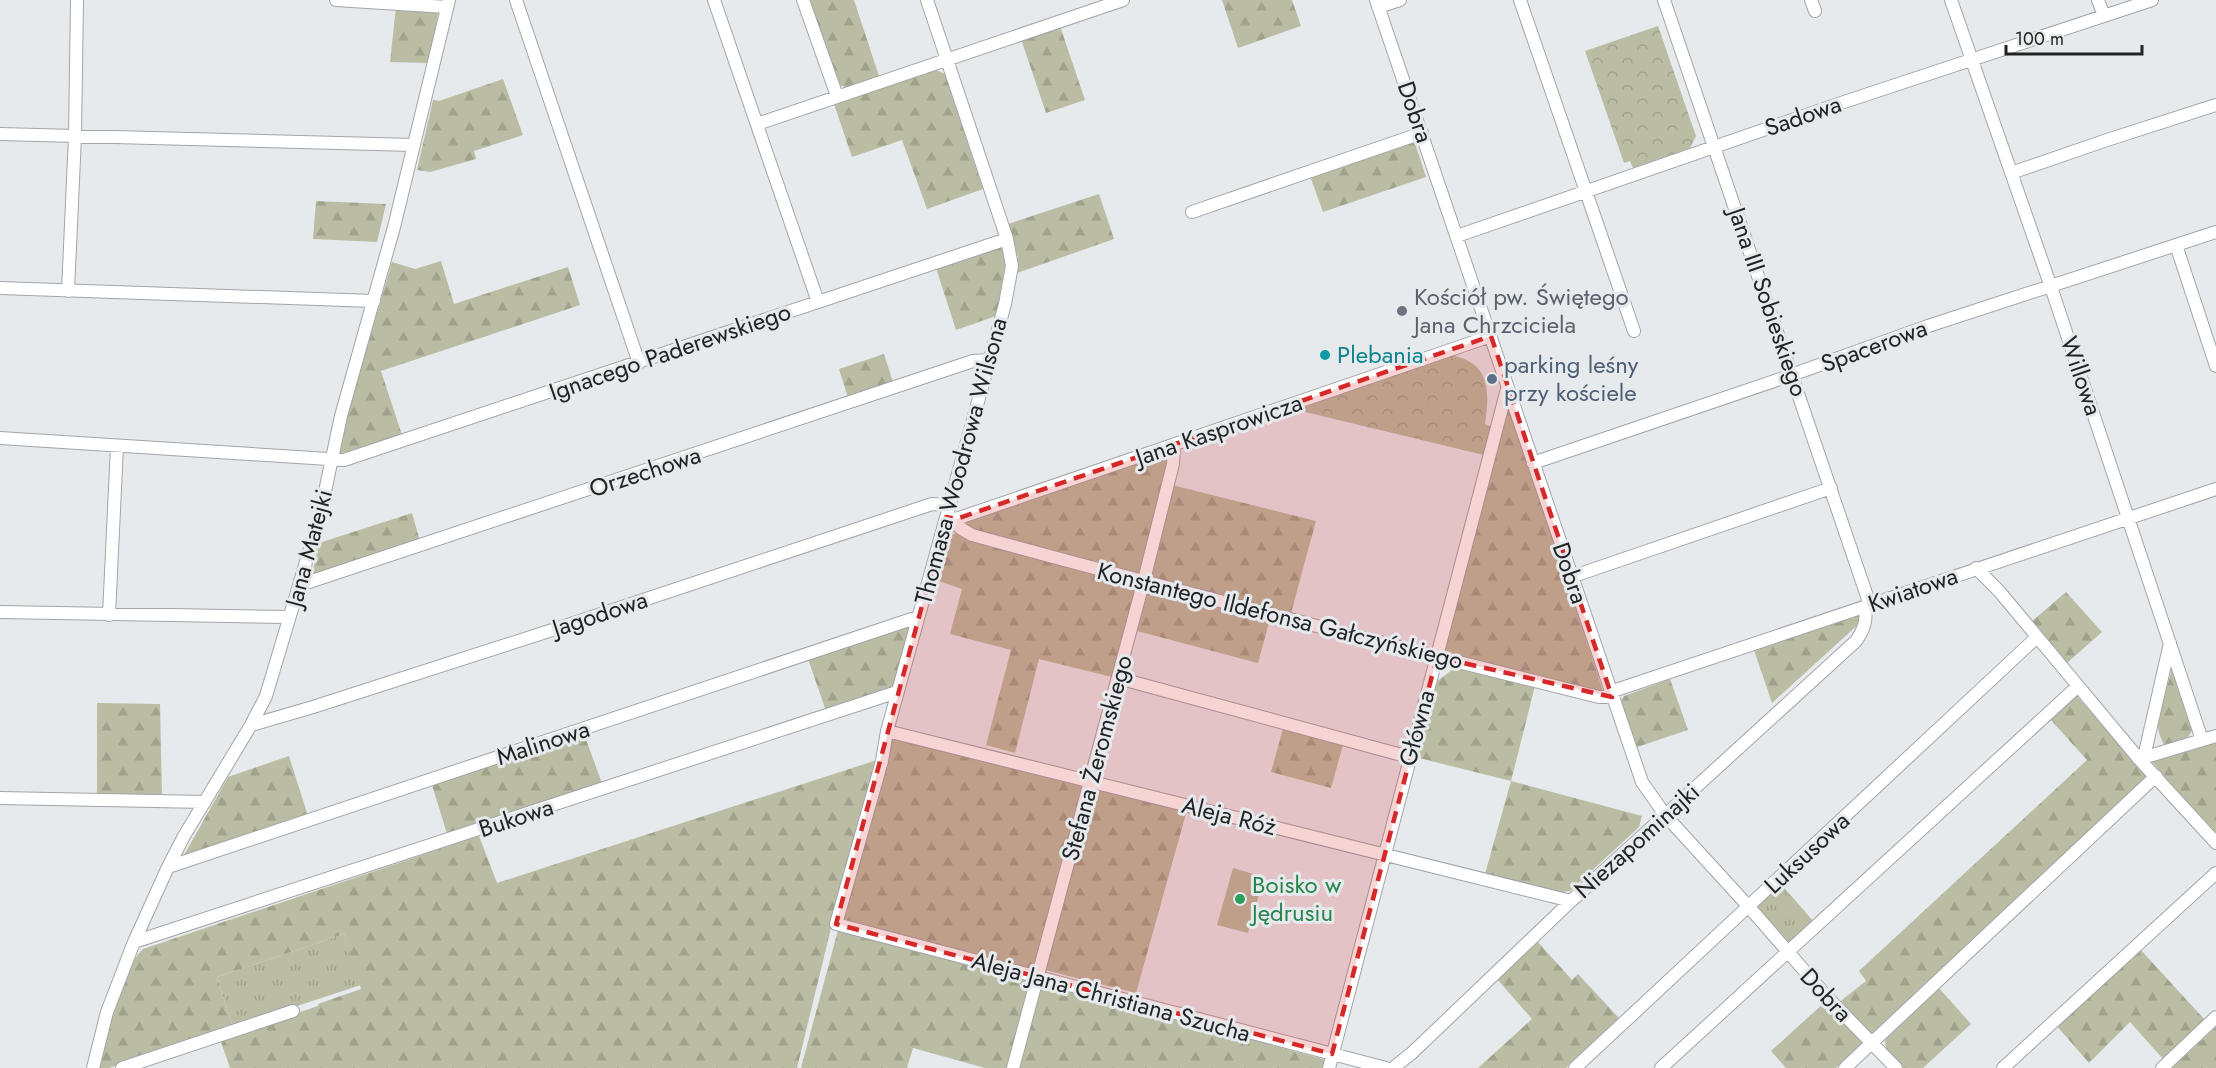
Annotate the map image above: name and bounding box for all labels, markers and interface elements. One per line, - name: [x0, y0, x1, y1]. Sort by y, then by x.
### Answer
- scale bar: [2006, 18, 2142, 56]
- text: 100 m: [2015, 26, 2064, 52]
- street label: Dobra: [1389, 76, 1442, 147]
- street label: Sadowa: [1760, 86, 1846, 145]
- street label: Jana III Sobieskiego: [1719, 200, 1817, 401]
- place label: Kościół pw. Świętego Jana Chrzciciela: [1411, 279, 1629, 342]
- street label: Ignacego Paderewskiego: [544, 294, 795, 409]
- marker: Kościół pw. Świętego Jana Chrzciciela: [1395, 304, 1409, 318]
- street label: Spacerowa: [1816, 310, 1932, 381]
- street label: Thomasa Woodrowa Wilsona: [905, 314, 1016, 608]
- street label: Willowa: [2052, 332, 2111, 420]
- place label: Plebania: [1337, 337, 1424, 372]
- place label: parking leśny przy kościele: [1504, 347, 1639, 410]
- marker: Plebania: [1318, 348, 1332, 362]
- marker: parking leśny przy kościele: [1485, 372, 1499, 386]
- street label: Jana Kasprowicza: [1128, 385, 1307, 475]
- street label: Orzechowa: [584, 437, 705, 506]
- street label: Jana Matejki: [275, 485, 341, 614]
- street label: Dobra: [1544, 537, 1597, 608]
- street label: Konstantego Ildefonsa Gałczyńskiego: [1093, 553, 1467, 678]
- street label: Kwiatowa: [1863, 558, 1962, 621]
- street label: Jagodowa: [545, 582, 652, 646]
- street label: Stefana Żeromskiego: [1052, 651, 1141, 865]
- street label: Główna: [1390, 686, 1443, 770]
- street label: Malinowa: [492, 711, 594, 774]
- street label: Niezapominajki: [1566, 775, 1707, 907]
- street label: Aleja Róż: [1178, 787, 1280, 844]
- street label: Bukowa: [474, 789, 558, 846]
- street label: Luksusowa: [1756, 804, 1857, 902]
- place label: Boisko w Jędrusiu: [1249, 867, 1342, 930]
- marker: Boisko w Jędrusiu: [1233, 892, 1247, 906]
- street label: Aleja Jana Christiana Szucha: [968, 942, 1254, 1051]
- street label: Dobra: [1792, 960, 1861, 1030]

